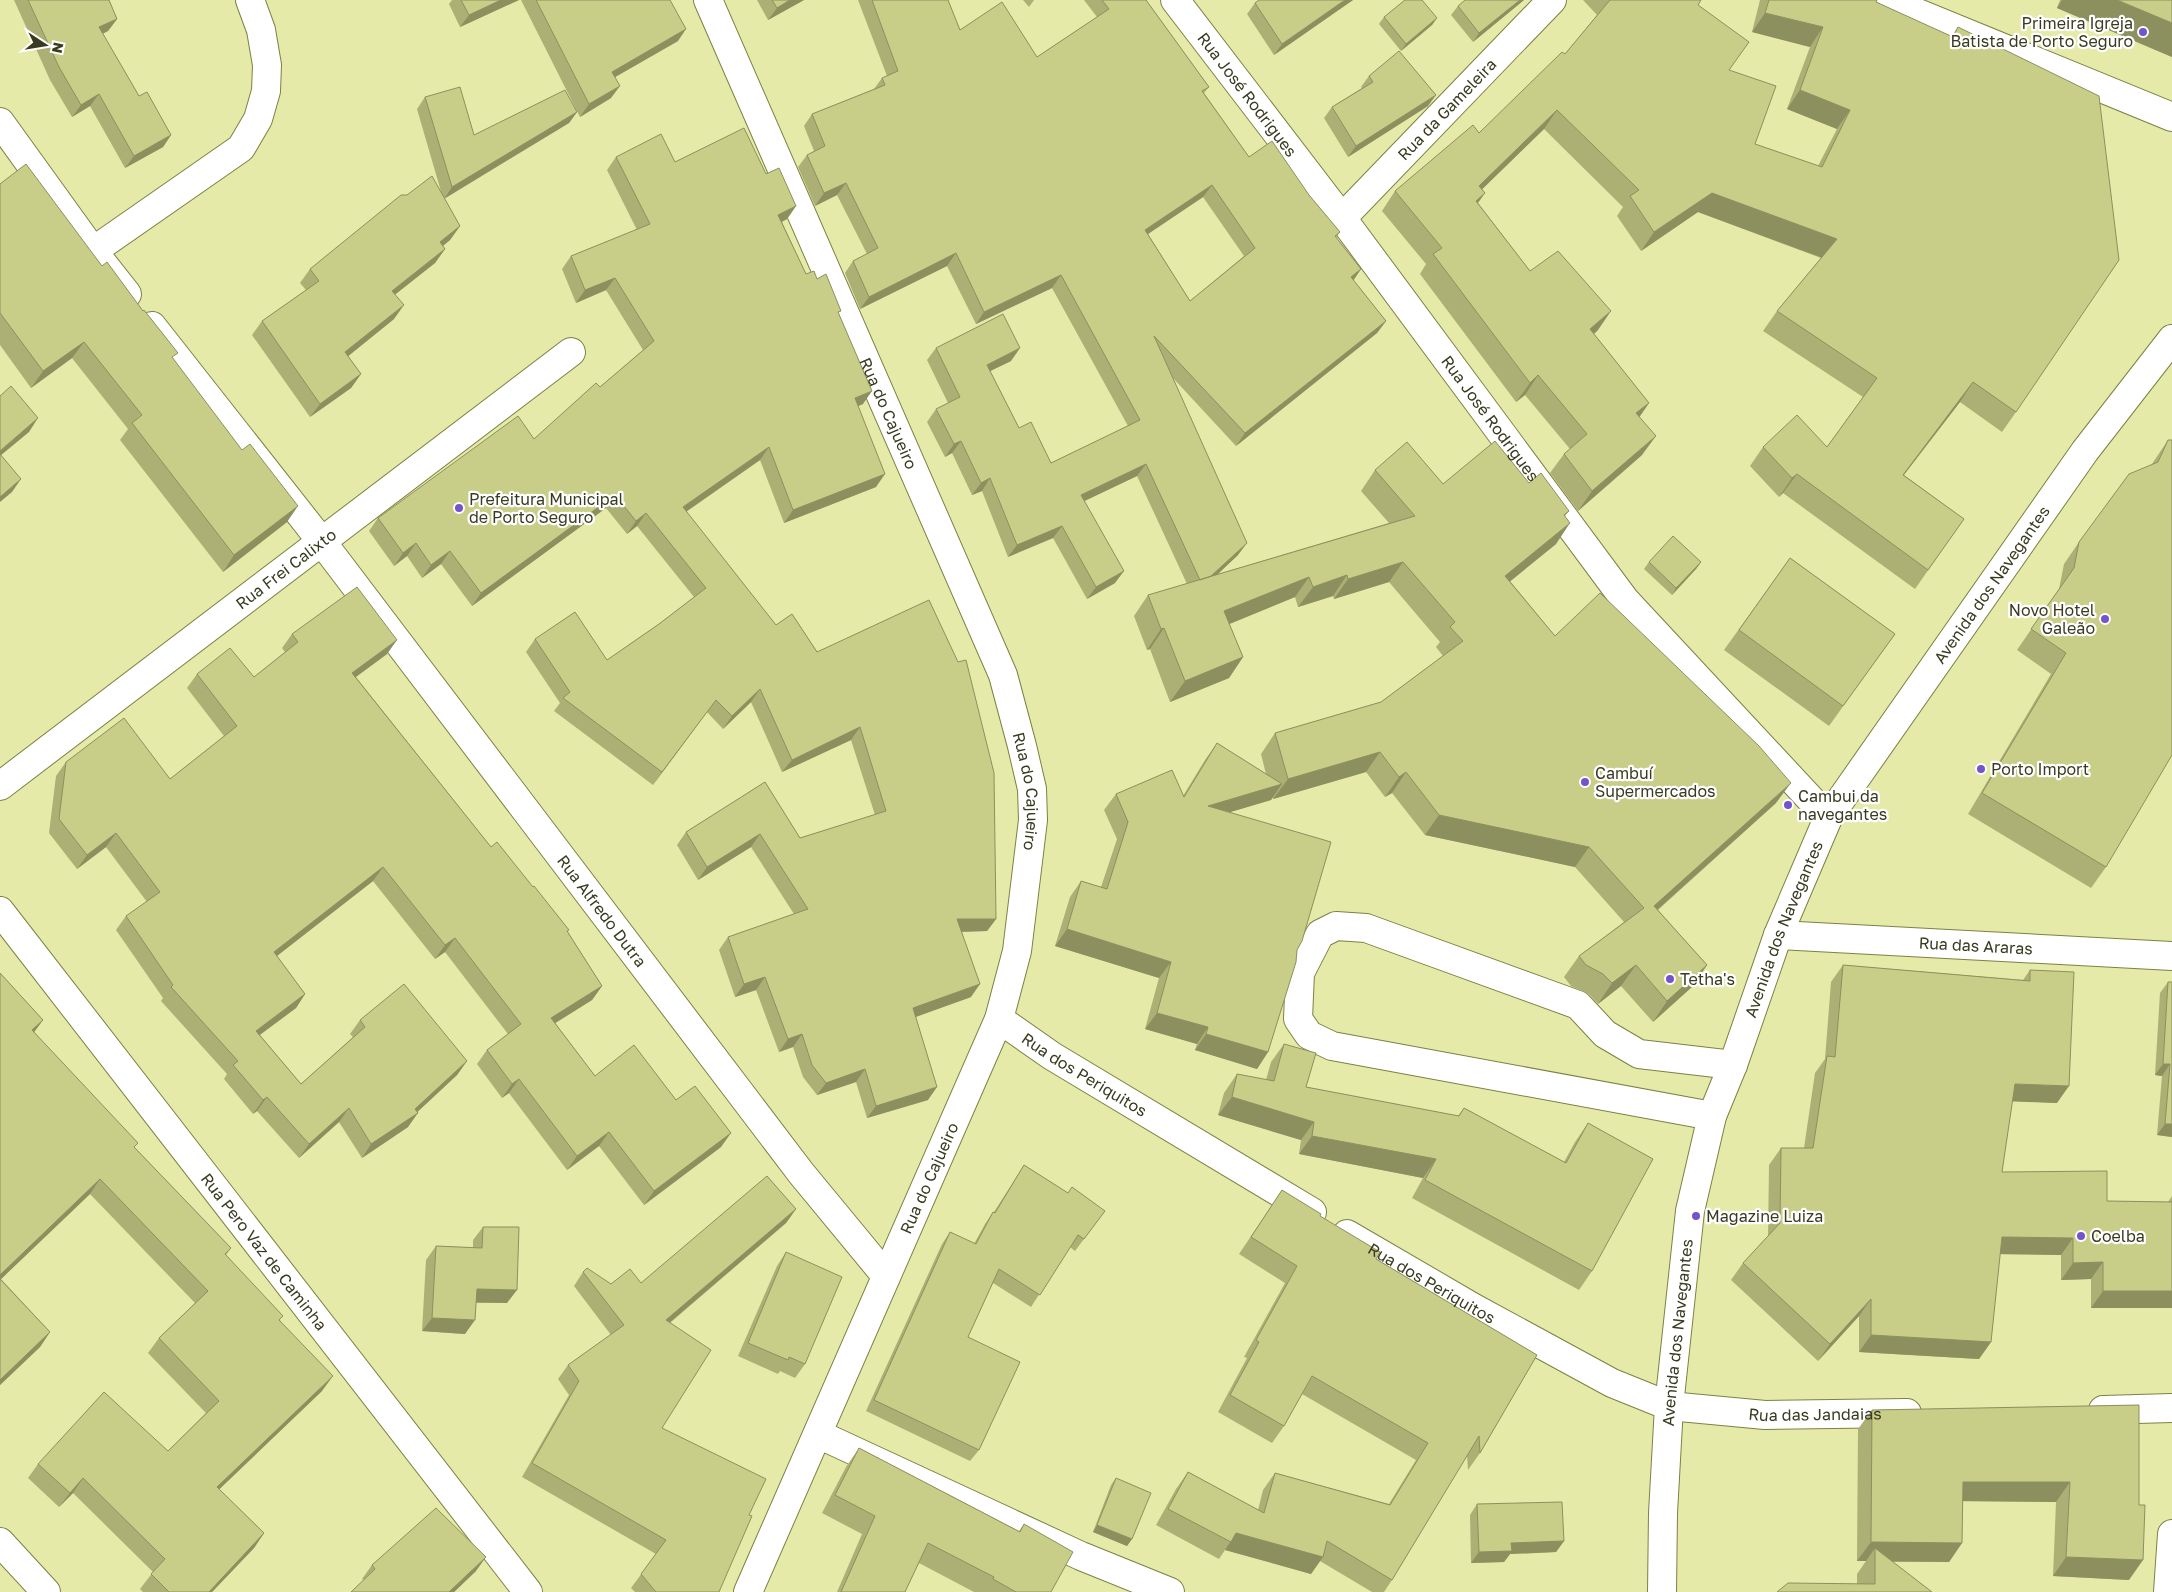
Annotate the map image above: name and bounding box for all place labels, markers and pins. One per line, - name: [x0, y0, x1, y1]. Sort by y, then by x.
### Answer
- place label: Primeira Igreja Batista de Porto Seguro: [1950, 13, 2133, 51]
- marker: Primeira Igreja Batista de Porto Seguro: [2137, 26, 2149, 38]
- place label: Prefeitura Municipal de Porto Seguro: [469, 489, 624, 527]
- marker: Prefeitura Municipal de Porto Seguro: [453, 502, 465, 514]
- place label: Novo Hotel Galeão: [2009, 600, 2095, 638]
- marker: Novo Hotel Galeão: [2099, 613, 2111, 625]
- place label: Porto Import: [1991, 759, 2089, 779]
- place label: Cambuí Supermercados: [1595, 763, 1715, 801]
- marker: Porto Import: [1975, 763, 1987, 775]
- marker: Cambuí Supermercados: [1579, 776, 1591, 788]
- place label: Cambui da navegantes: [1798, 786, 1887, 824]
- marker: Cambui da navegantes: [1782, 799, 1794, 811]
- place label: Tetha's: [1680, 969, 1735, 989]
- marker: Tetha's: [1664, 973, 1676, 985]
- place label: Magazine Luiza: [1706, 1206, 1823, 1226]
- marker: Magazine Luiza: [1690, 1210, 1702, 1222]
- place label: Coelba: [2091, 1226, 2145, 1246]
- marker: Coelba: [2075, 1230, 2087, 1242]

